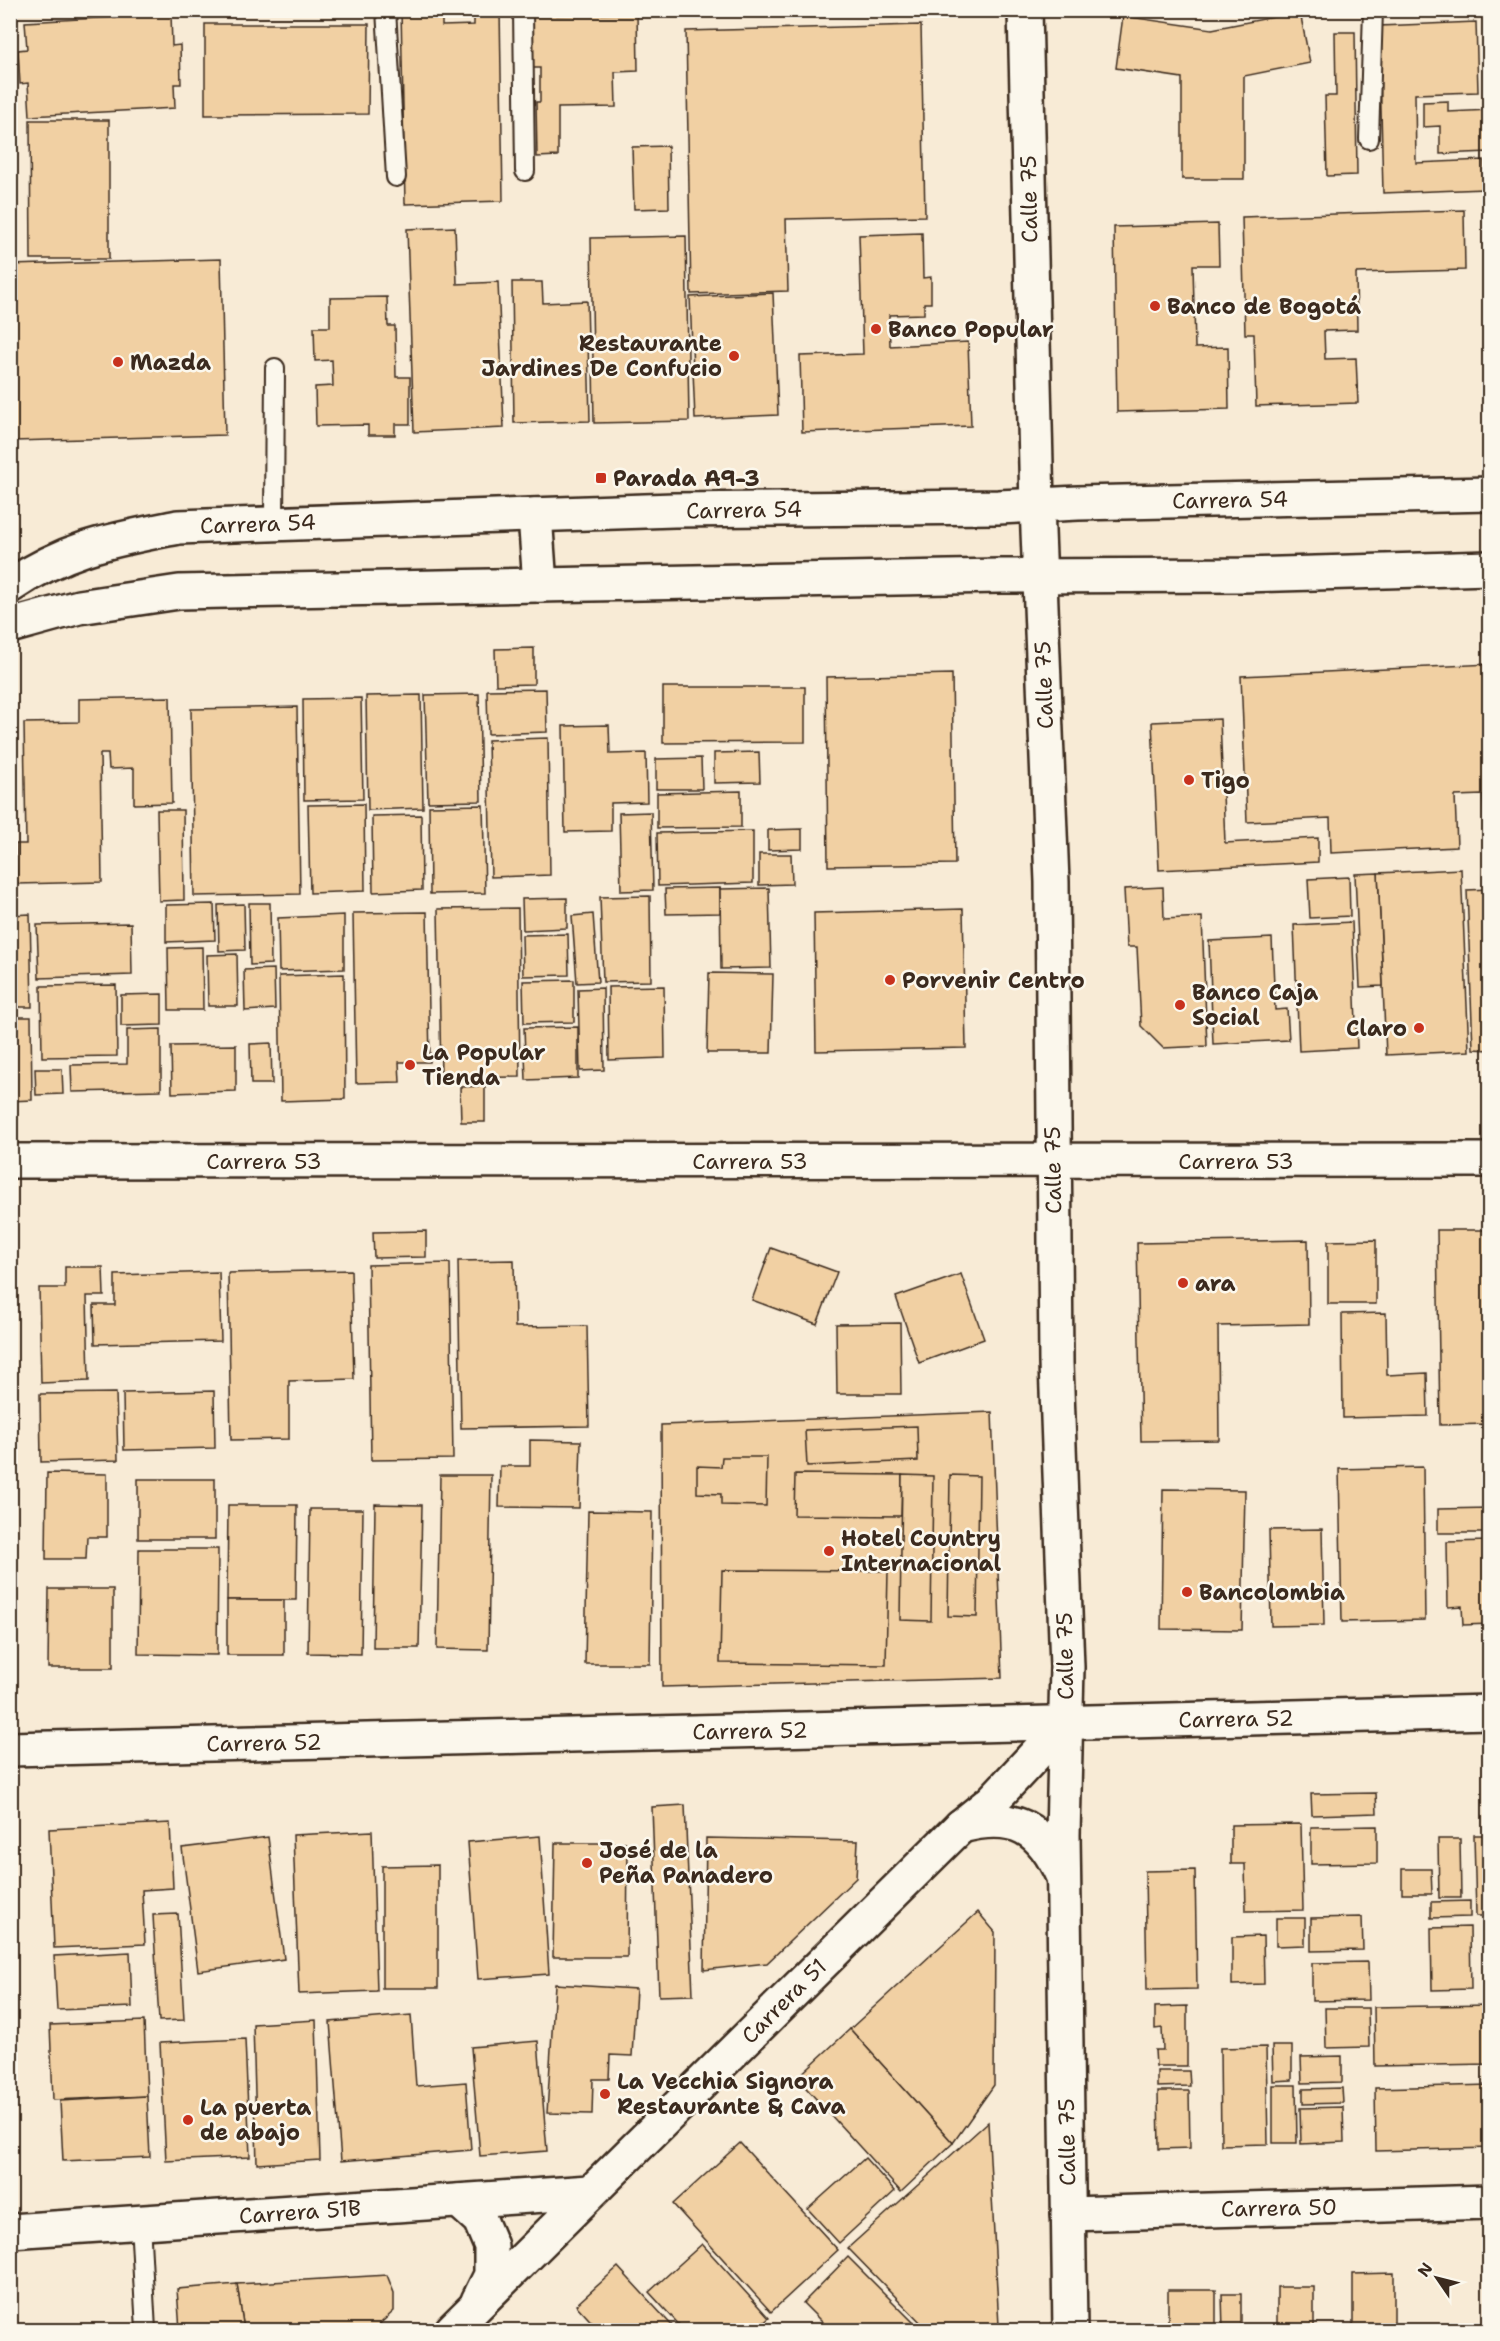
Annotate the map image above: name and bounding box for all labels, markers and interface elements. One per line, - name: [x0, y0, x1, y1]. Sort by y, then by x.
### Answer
- street label: Calle 75: [1014, 155, 1044, 243]
- place label: Banco de Bogotá: [1167, 292, 1361, 321]
- marker: Banco de Bogotá: [1148, 299, 1162, 313]
- place label: Banco Popular: [888, 315, 1054, 344]
- marker: Banco Popular: [869, 322, 883, 336]
- place label: Restaurante Jardines De Confucio: [481, 329, 722, 383]
- place label: Mazda: [130, 348, 211, 377]
- marker: Restaurante Jardines De Confucio: [727, 349, 741, 363]
- marker: Mazda: [111, 355, 125, 369]
- place label: Parada A9-3: [613, 464, 760, 493]
- marker: Parada A9-3: [594, 471, 608, 485]
- street label: Carrera 54: [1172, 484, 1288, 516]
- street label: Carrera 54: [686, 494, 802, 526]
- street label: Carrera 54: [200, 507, 316, 541]
- street label: Calle 75: [1028, 641, 1060, 729]
- place label: Tigo: [1201, 766, 1250, 795]
- marker: Tigo: [1182, 773, 1196, 787]
- place label: Porvenir Centro: [902, 966, 1085, 995]
- marker: Porvenir Centro: [883, 973, 897, 987]
- place label: Banco Caja Social: [1192, 978, 1318, 1032]
- marker: Banco Caja Social: [1173, 998, 1187, 1012]
- place label: Claro: [1346, 1014, 1407, 1043]
- marker: Claro: [1412, 1021, 1426, 1035]
- place label: La Popular Tienda: [422, 1038, 546, 1092]
- marker: La Popular Tienda: [403, 1058, 417, 1072]
- street label: Calle 75: [1038, 1126, 1068, 1214]
- street label: Carrera 53: [206, 1147, 322, 1176]
- street label: Carrera 53: [692, 1147, 808, 1176]
- street label: Carrera 53: [1178, 1147, 1294, 1176]
- place label: ara: [1195, 1269, 1235, 1298]
- marker: ara: [1176, 1276, 1190, 1290]
- place label: Hotel Country Internacional: [841, 1524, 1001, 1578]
- marker: Hotel Country Internacional: [822, 1544, 836, 1558]
- place label: Bancolombia: [1199, 1578, 1345, 1607]
- marker: Bancolombia: [1180, 1585, 1194, 1599]
- street label: Calle 75: [1050, 1612, 1080, 1700]
- street label: Carrera 52: [1178, 1703, 1294, 1735]
- street label: Carrera 52: [692, 1715, 808, 1747]
- street label: Carrera 52: [206, 1727, 322, 1759]
- place label: José de la Peña Panadero: [599, 1836, 773, 1890]
- marker: José de la Peña Panadero: [580, 1856, 594, 1870]
- street label: Carrera 51: [735, 1952, 833, 2050]
- place label: La Vecchia Signora Restaurante & Cava: [617, 2067, 846, 2121]
- marker: La Vecchia Signora Restaurante & Cava: [598, 2087, 612, 2101]
- place label: La puerta de abajo: [200, 2093, 311, 2147]
- street label: Calle 75: [1052, 2098, 1082, 2186]
- marker: La puerta de abajo: [181, 2113, 195, 2127]
- street label: Carrera 50: [1221, 2192, 1337, 2224]
- street label: Carrera 51B: [238, 2193, 362, 2231]
- north arrow: [1407, 2248, 1467, 2308]
- text: N: [1413, 2258, 1437, 2281]

